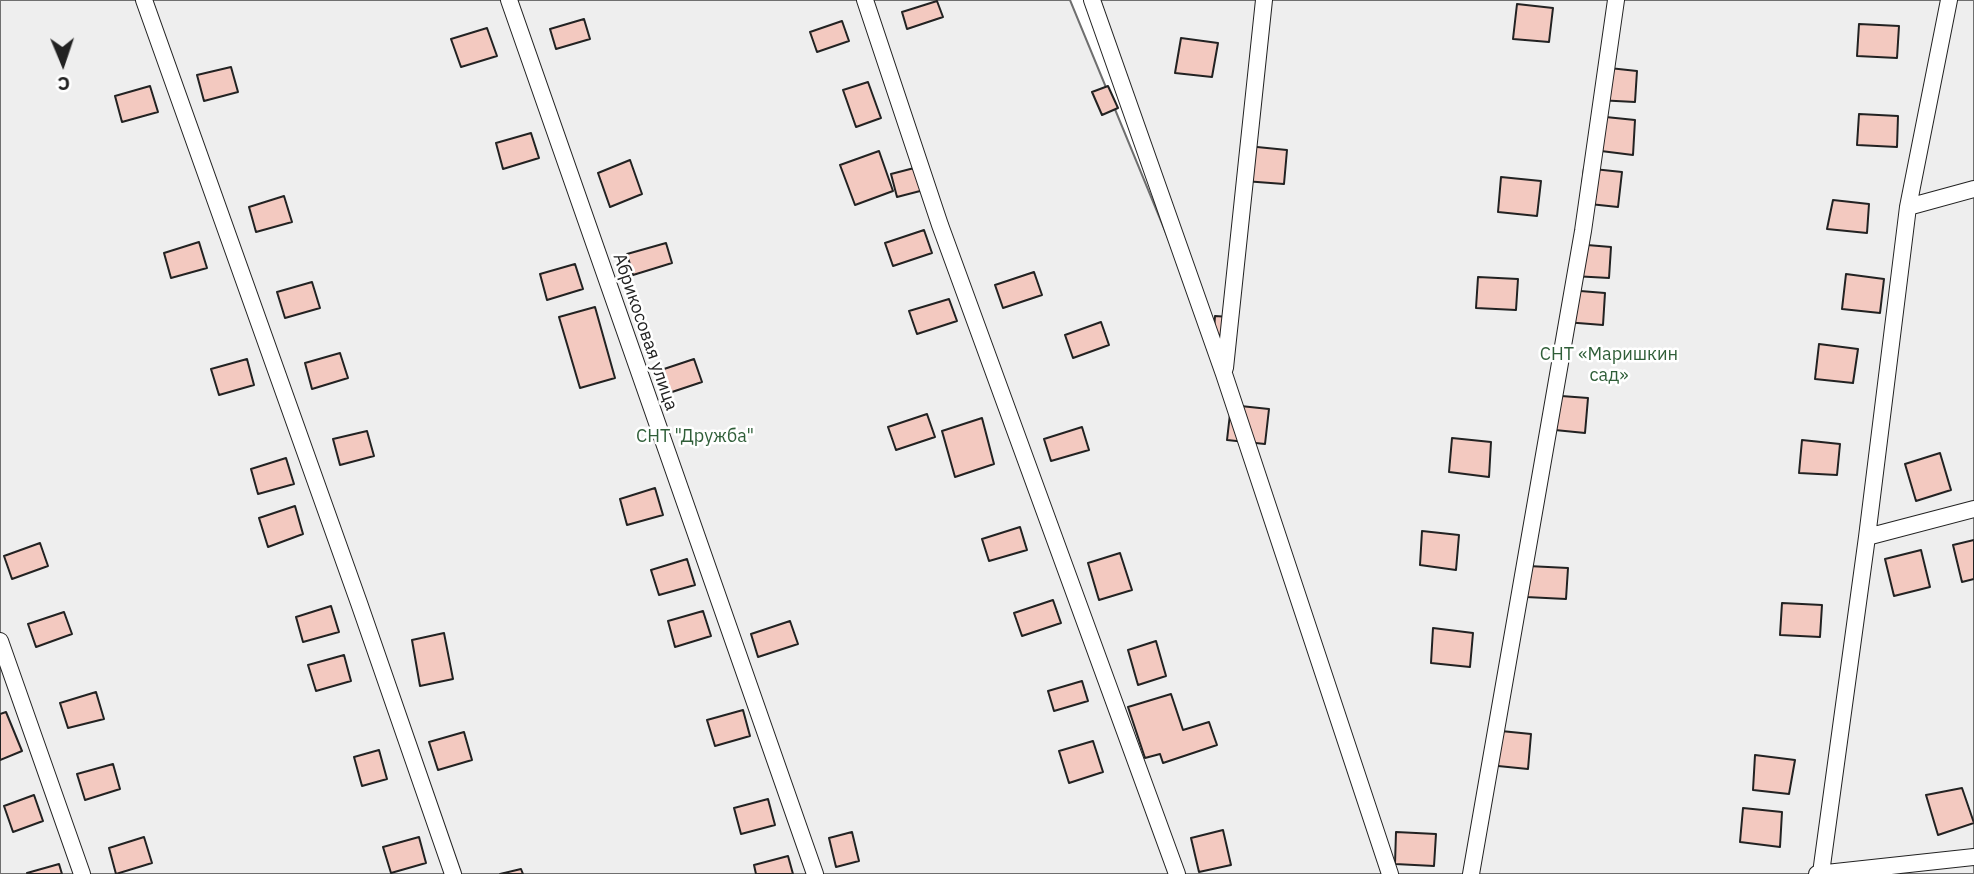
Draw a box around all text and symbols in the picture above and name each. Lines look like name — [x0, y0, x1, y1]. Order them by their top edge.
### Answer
north arrow — [28, 28, 98, 98]
text: С — [57, 72, 70, 96]
street label: Абрикосовая улица — [608, 251, 682, 413]
park label: СНТ «Маришкин сад» — [1540, 344, 1678, 386]
park label: СНТ "Дружба" — [636, 426, 754, 448]

